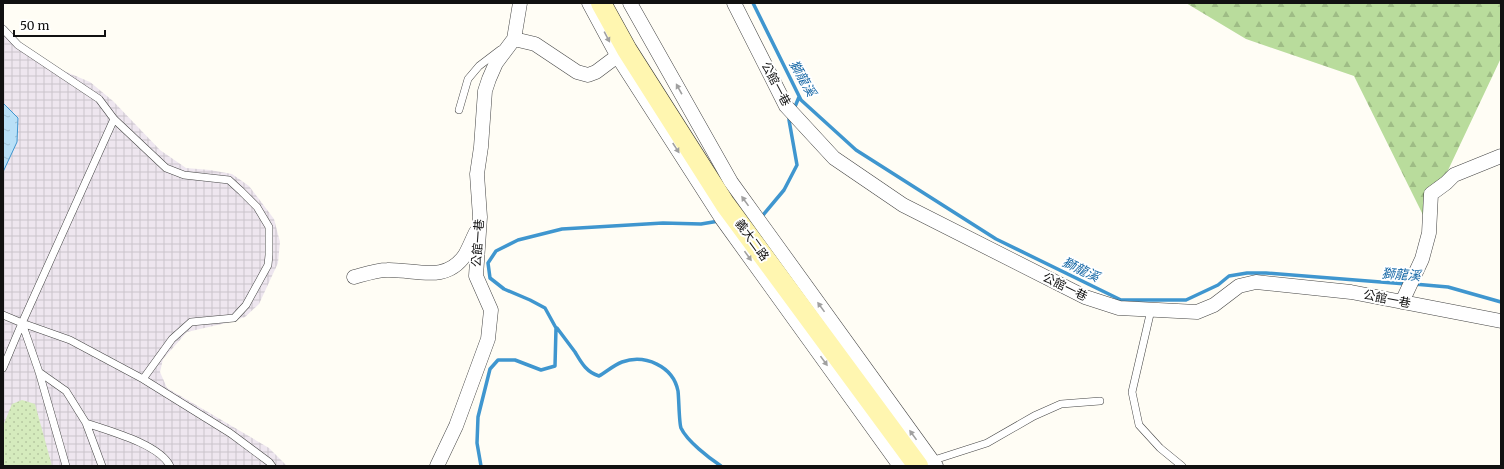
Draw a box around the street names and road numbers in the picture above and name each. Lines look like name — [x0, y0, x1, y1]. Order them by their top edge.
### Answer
street label: 公館一巷 — [759, 59, 794, 108]
street label: 義大二路 — [732, 216, 773, 264]
street label: 公館一巷 — [468, 218, 487, 267]
street label: 公館一巷 — [1040, 269, 1090, 304]
street label: 公館一巷 — [1362, 287, 1412, 310]

